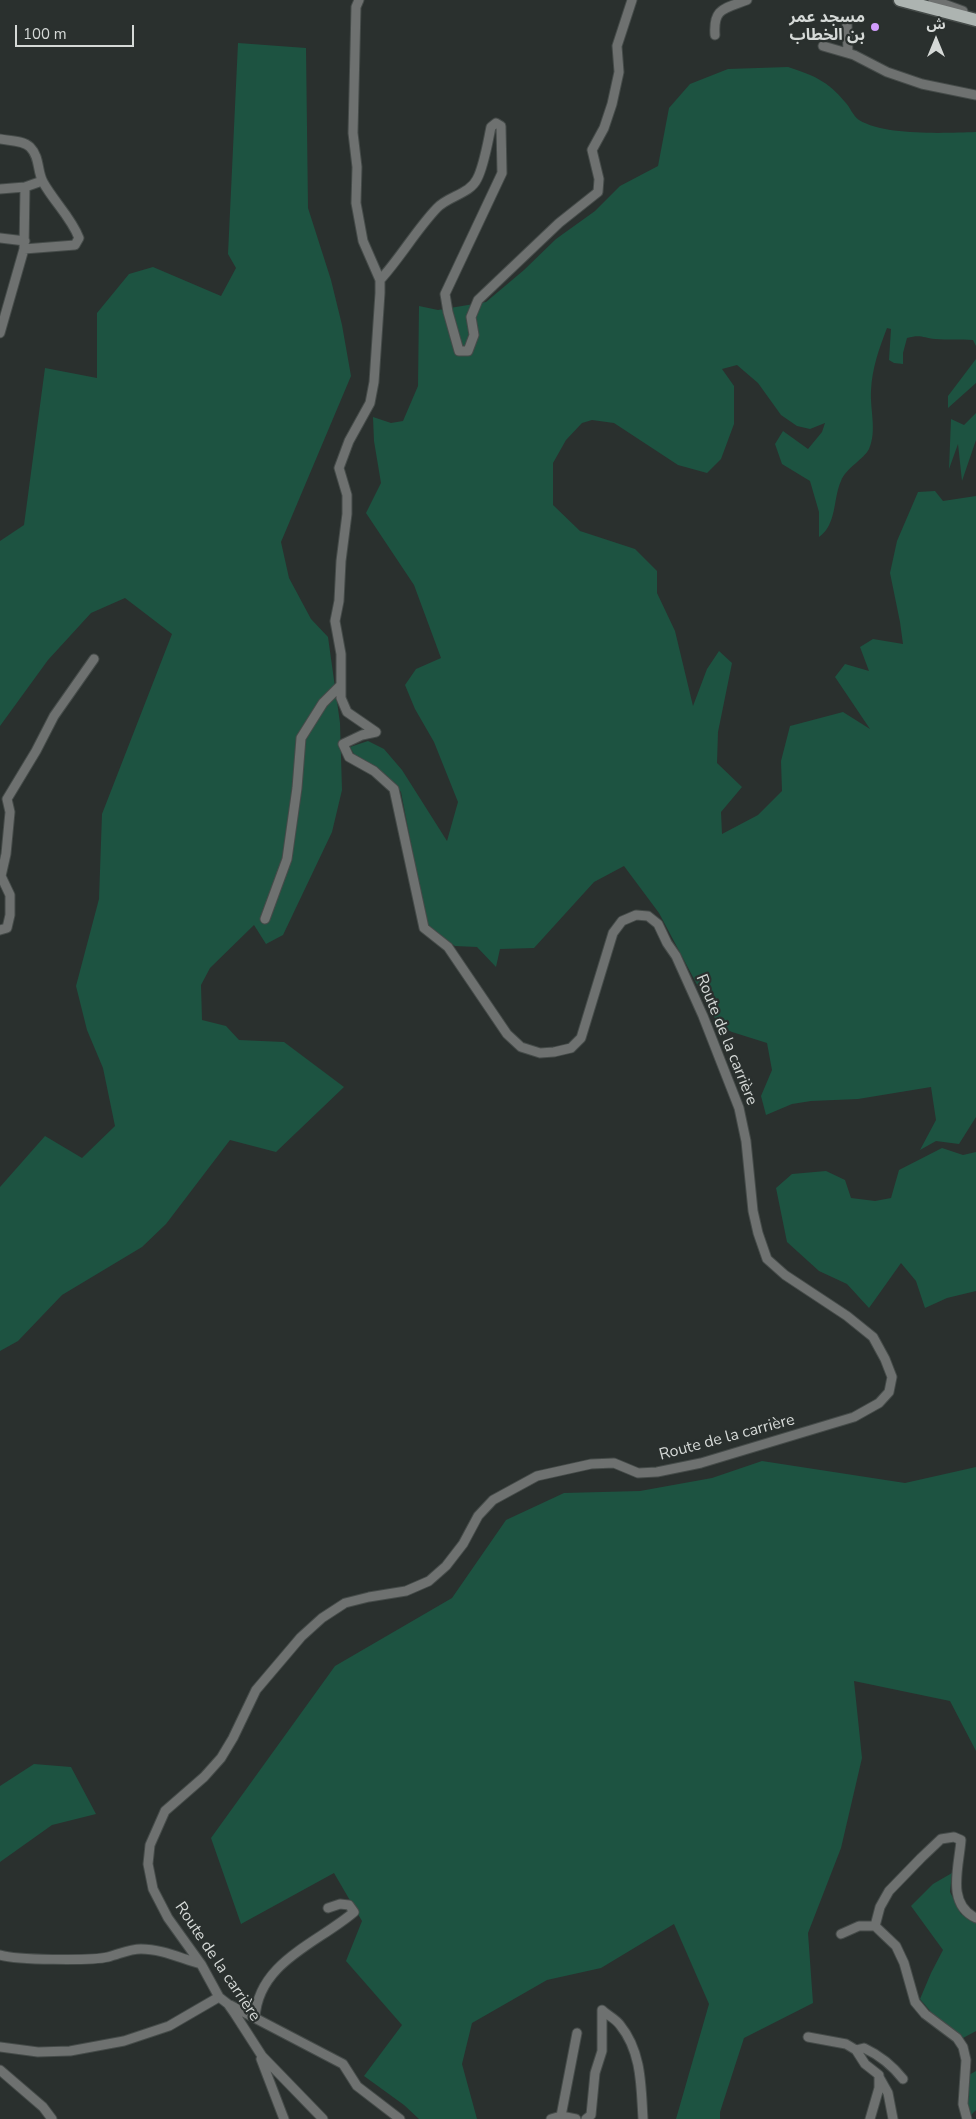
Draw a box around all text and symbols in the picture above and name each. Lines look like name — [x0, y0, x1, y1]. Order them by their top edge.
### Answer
place label: مسجد عمر بن الخطاب — [789, 8, 865, 46]
scale bar — [18, 15, 136, 47]
north arrow — [911, 15, 961, 65]
text: ش — [926, 15, 946, 34]
marker: مسجد عمر بن الخطاب — [869, 21, 881, 33]
text: 100 m — [23, 24, 67, 44]
street label: Route de la carrière — [691, 972, 761, 1108]
street label: Route de la carrière — [657, 1411, 797, 1465]
street label: Route de la carrière — [170, 1899, 264, 2025]

